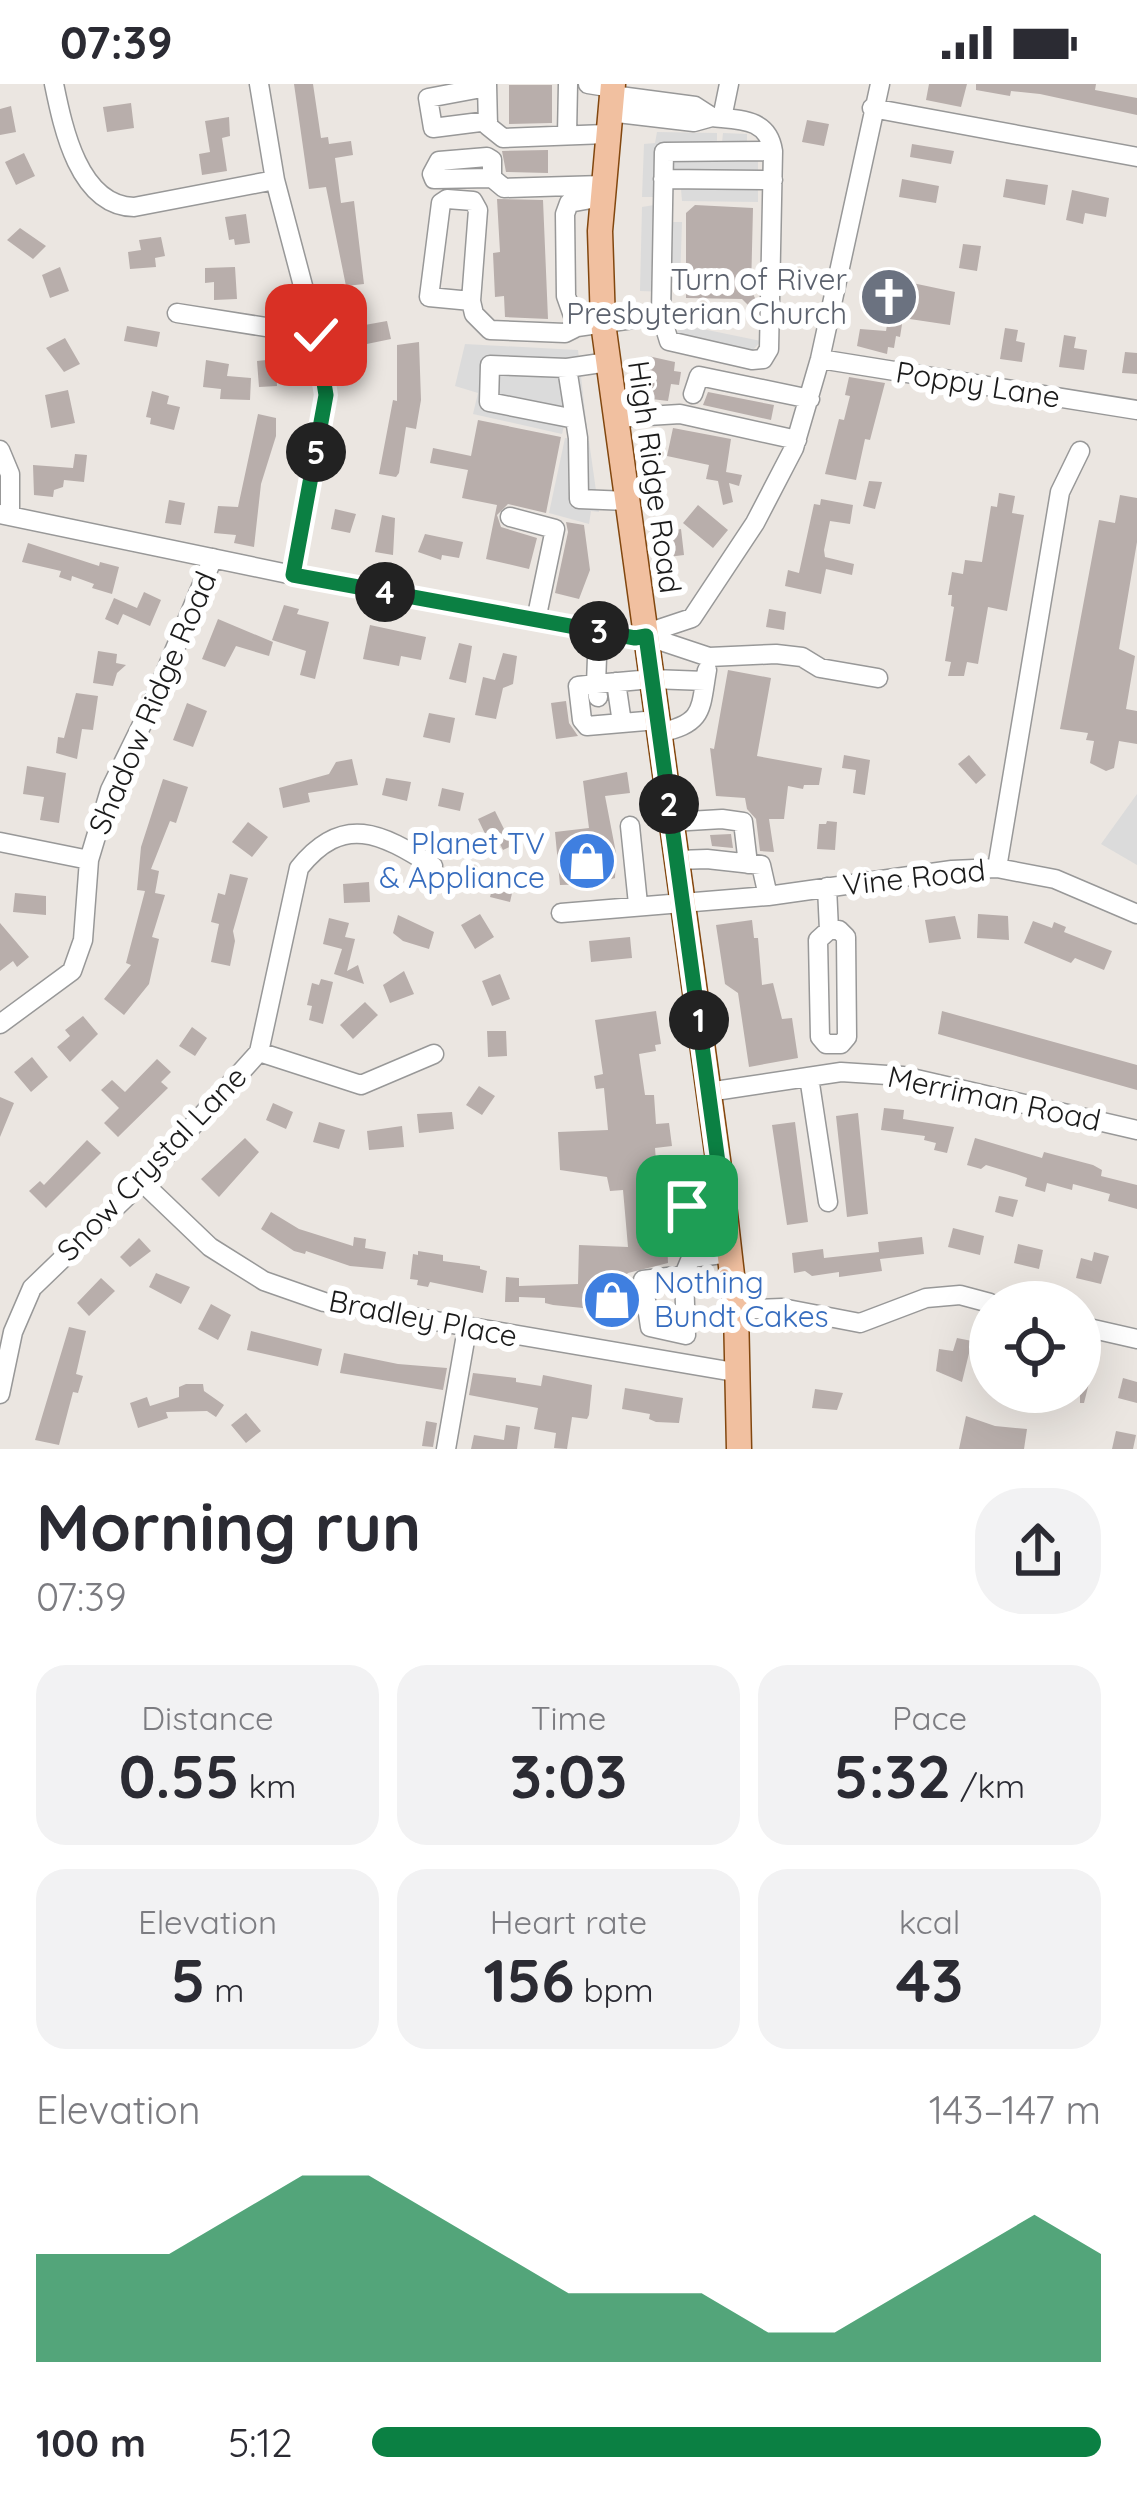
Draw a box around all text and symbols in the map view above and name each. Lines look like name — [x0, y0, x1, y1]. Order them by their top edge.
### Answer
text: 07:39 — [60, 14, 173, 70]
place label: Turn of River Presbyterian Church — [566, 260, 847, 332]
church icon: Turn of River Presbyterian Church — [858, 266, 920, 328]
pin — [265, 284, 367, 386]
icon: check — [283, 302, 349, 368]
street label: Poppy Lane — [893, 352, 1063, 416]
street label: High Ridge Road — [620, 358, 690, 596]
pin: 5 — [286, 422, 346, 482]
text: 5 — [306, 431, 326, 472]
pin: 4 — [355, 562, 415, 622]
street label: Shadow Ridge Road — [80, 566, 225, 840]
text: 4 — [375, 571, 395, 612]
pin: 3 — [569, 601, 629, 661]
text: 3 — [590, 610, 608, 651]
pin: 2 — [639, 774, 699, 834]
text: 2 — [660, 783, 678, 824]
place label: Planet TV & Appliance — [379, 824, 545, 896]
shop icon: Planet TV & Appliance — [556, 830, 618, 892]
street label: Vine Road — [841, 851, 987, 903]
pin: 1 — [669, 990, 729, 1050]
text: 1 — [693, 999, 705, 1040]
street label: Merriman Road — [884, 1057, 1104, 1139]
street label: Snow Crystal Lane — [48, 1058, 254, 1269]
pin — [636, 1155, 738, 1257]
icon: arrive — [654, 1173, 720, 1239]
place label: Nothing Bundt Cakes — [654, 1263, 829, 1335]
shop icon: Nothing Bundt Cakes — [581, 1269, 643, 1331]
street label: Bradley Place — [326, 1281, 521, 1355]
map controls — [969, 1281, 1101, 1413]
button: locate — [969, 1281, 1101, 1413]
text: Morning run — [36, 1485, 421, 1568]
button: share — [975, 1488, 1101, 1614]
text: 07:39 — [36, 1572, 127, 1621]
text: Distance — [141, 1697, 274, 1738]
text: Time — [531, 1697, 606, 1738]
text: Pace — [892, 1697, 967, 1738]
text: 0.55 — [119, 1738, 240, 1813]
text: 3:03 — [510, 1738, 627, 1813]
text: 5:32 — [834, 1738, 951, 1813]
text: km — [240, 1765, 296, 1806]
text: /km — [951, 1765, 1025, 1806]
text: Elevation — [138, 1901, 277, 1942]
text: Heart rate — [490, 1901, 647, 1942]
text: kcal — [899, 1901, 960, 1942]
text: 5 — [171, 1942, 205, 2017]
text: 156 — [483, 1942, 574, 2017]
text: 43 — [896, 1942, 963, 2017]
text: m — [205, 1969, 244, 2010]
text: bpm — [574, 1969, 654, 2010]
text: Elevation — [36, 2085, 200, 2134]
text: 143–147 m — [929, 2085, 1101, 2134]
text: 100 m — [36, 2418, 146, 2467]
text: 5:12 — [228, 2418, 293, 2467]

